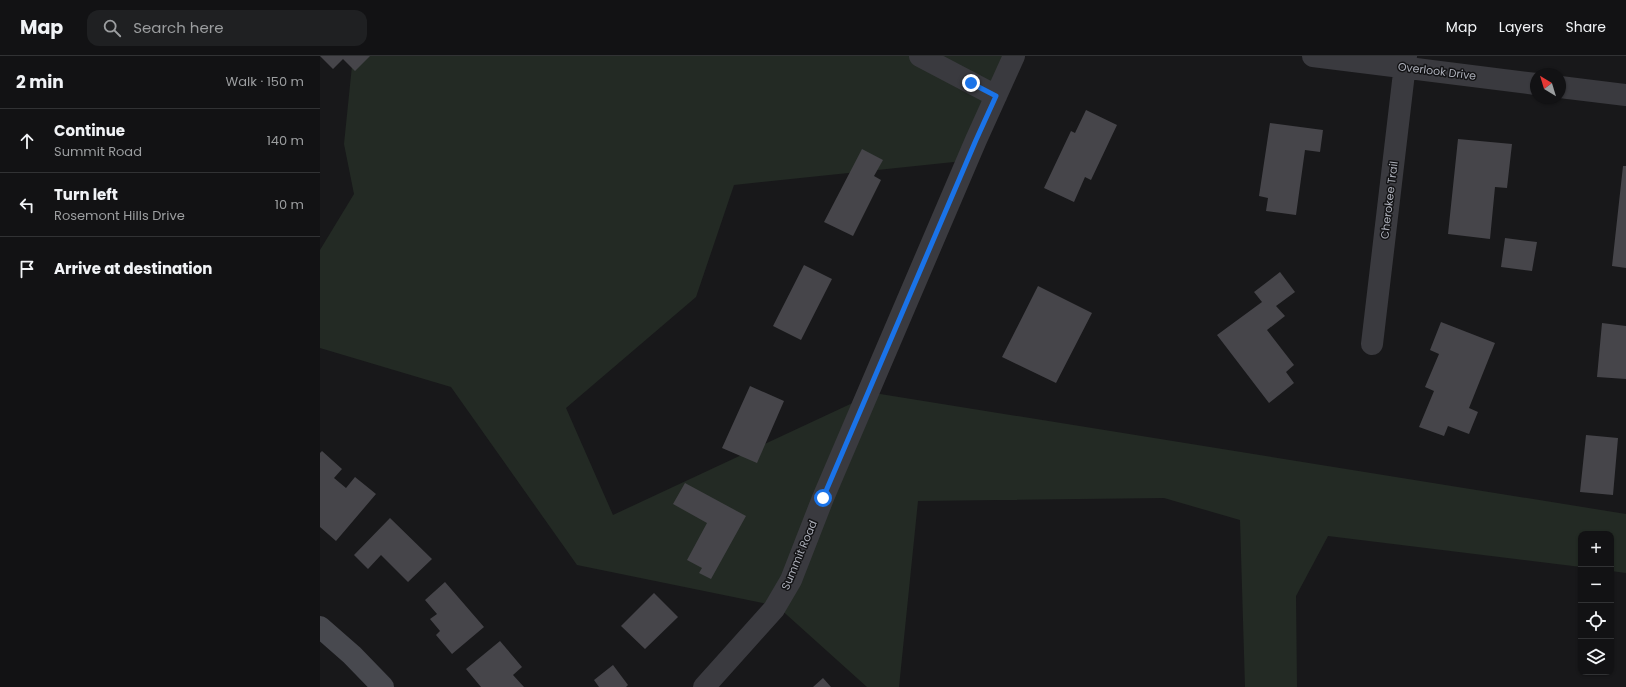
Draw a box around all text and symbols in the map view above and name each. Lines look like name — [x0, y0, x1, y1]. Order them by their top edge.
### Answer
search box — [87, 10, 367, 46]
text: Map — [20, 14, 63, 41]
icon: search — [101, 17, 123, 39]
text: Search here — [133, 17, 224, 38]
text: Map — [1446, 17, 1477, 37]
text: Layers — [1499, 17, 1543, 37]
text: Share — [1565, 17, 1606, 37]
street label: Overlook Drive — [1397, 58, 1477, 84]
north arrow — [1530, 68, 1566, 104]
text: 2 min — [16, 70, 64, 94]
text: Walk · 150 m — [226, 72, 304, 91]
route end — [962, 74, 980, 92]
text: Continue — [54, 120, 125, 141]
icon: ahead — [16, 130, 38, 152]
text: 140 m — [267, 131, 304, 150]
text: Summit Road — [54, 142, 142, 161]
street label: Cherokee Trail — [1376, 160, 1402, 240]
text: Turn left — [54, 184, 118, 205]
icon: left — [16, 194, 38, 216]
text: 10 m — [275, 195, 304, 214]
text: Rosemont Hills Drive — [54, 206, 185, 225]
icon: arrive — [16, 258, 38, 280]
text: Arrive at destination — [54, 258, 212, 279]
route start — [814, 489, 832, 507]
street label: Summit Road — [777, 518, 821, 592]
map controls — [1578, 531, 1614, 675]
button: + — [1578, 531, 1614, 567]
button: − — [1578, 567, 1614, 603]
button: locate — [1578, 603, 1614, 639]
button: layers — [1578, 639, 1614, 675]

